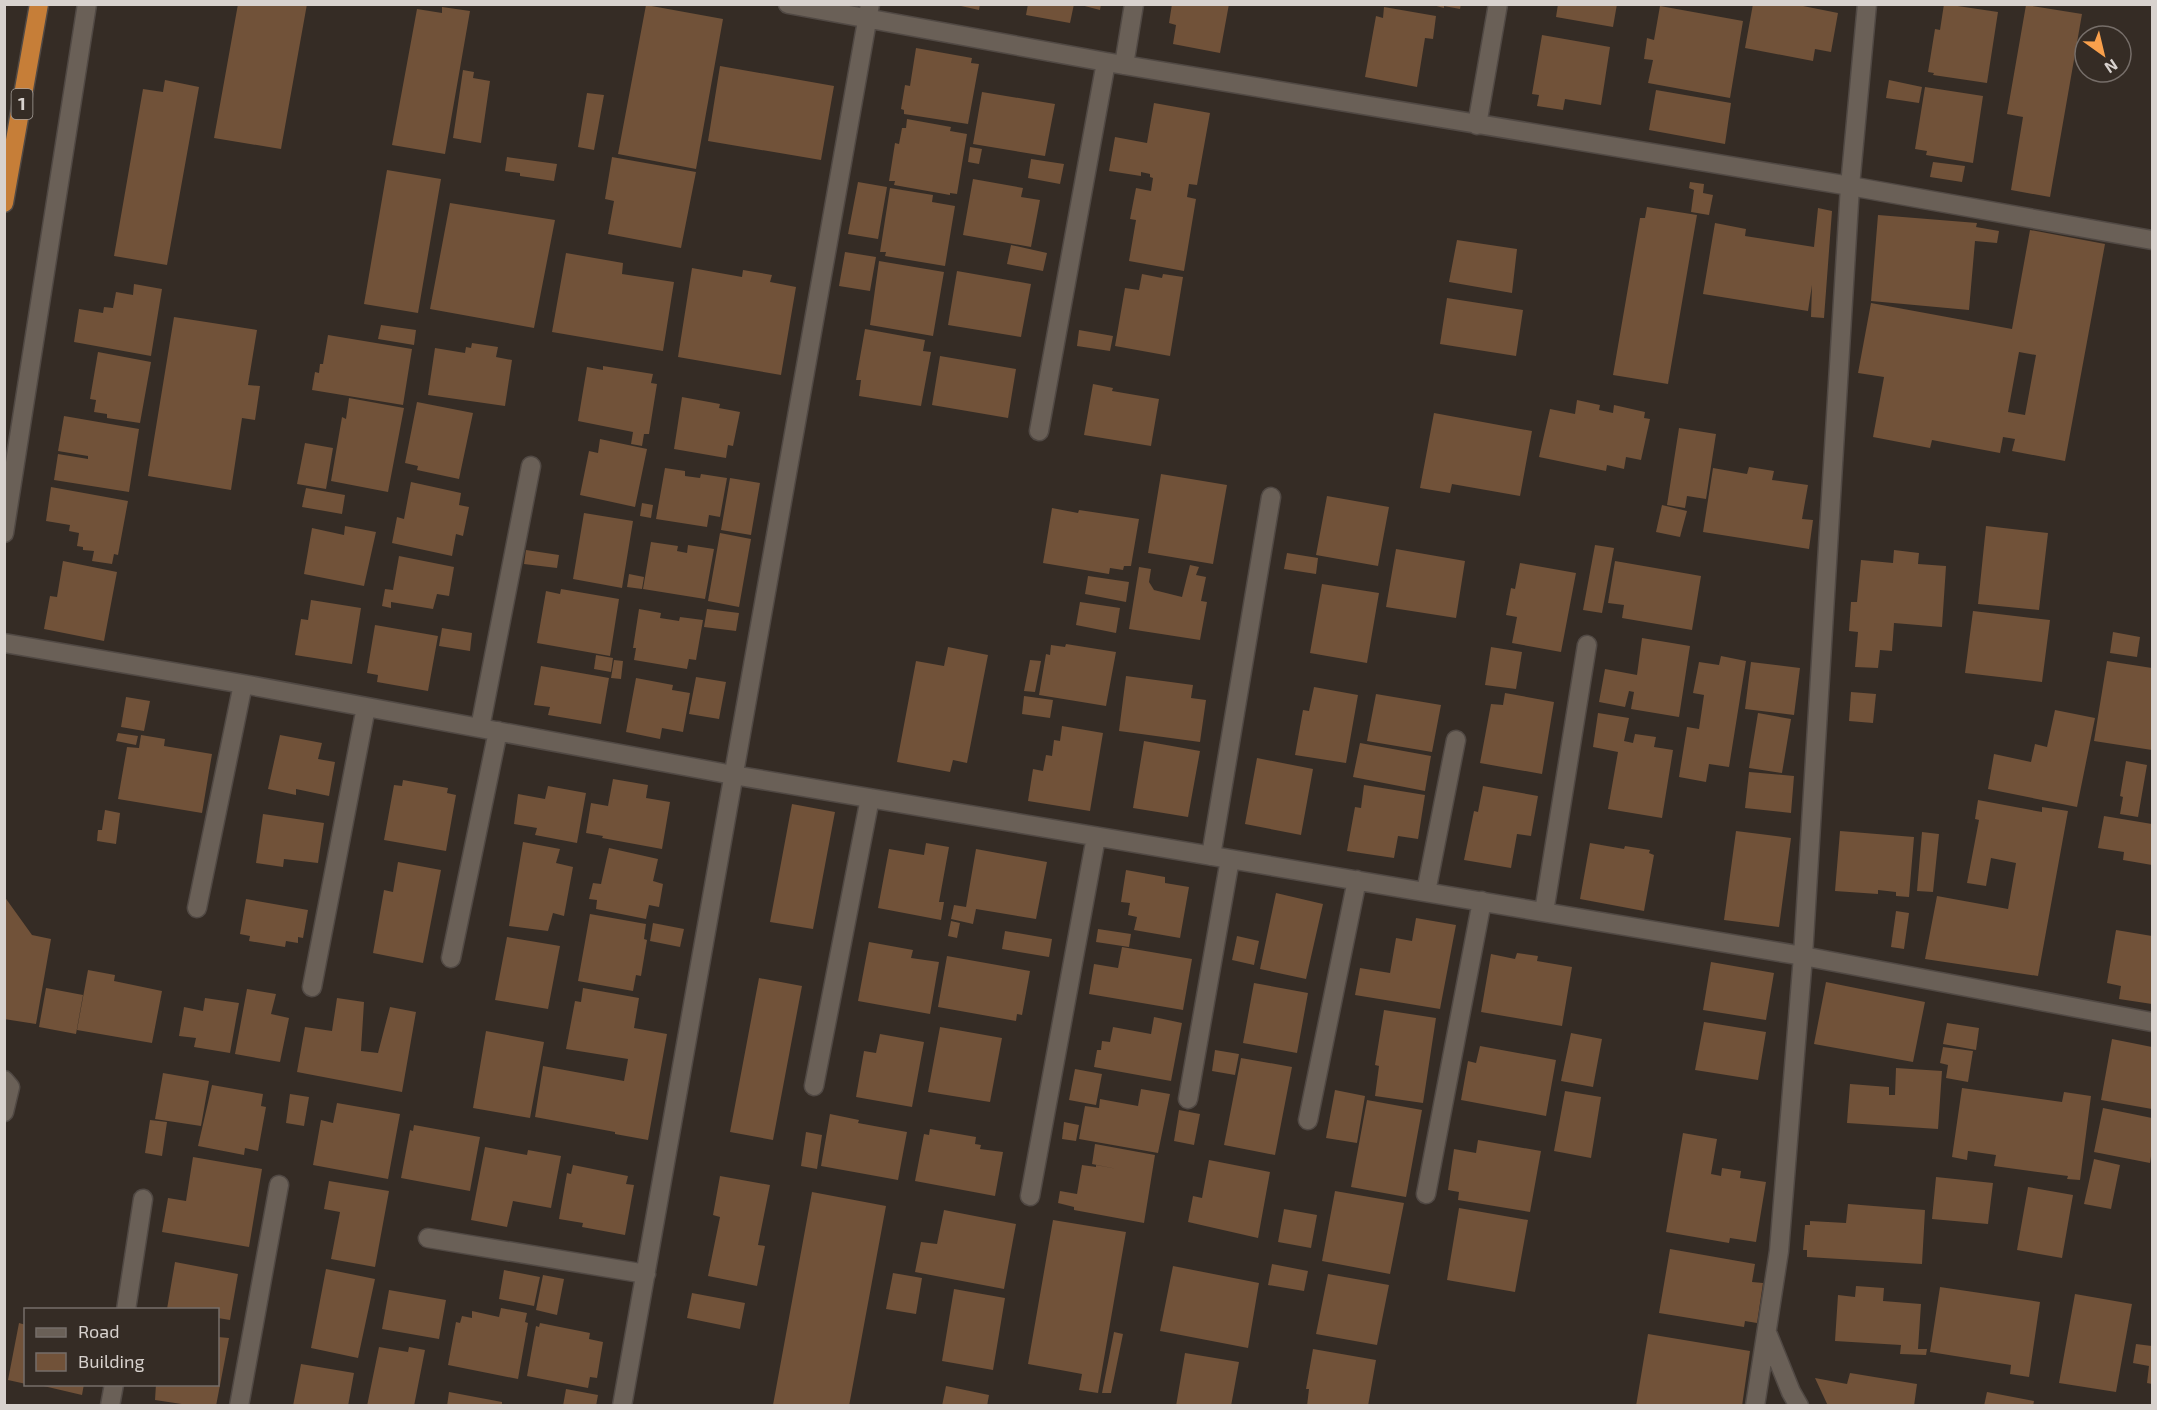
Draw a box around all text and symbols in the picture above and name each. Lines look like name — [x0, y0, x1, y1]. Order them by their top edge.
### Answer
north arrow — [2073, 24, 2133, 84]
text: N — [2102, 56, 2122, 78]
road number: 1 — [12, 89, 32, 119]
legend — [24, 1308, 219, 1386]
text: Road — [78, 1320, 119, 1342]
text: Building — [78, 1350, 145, 1372]

